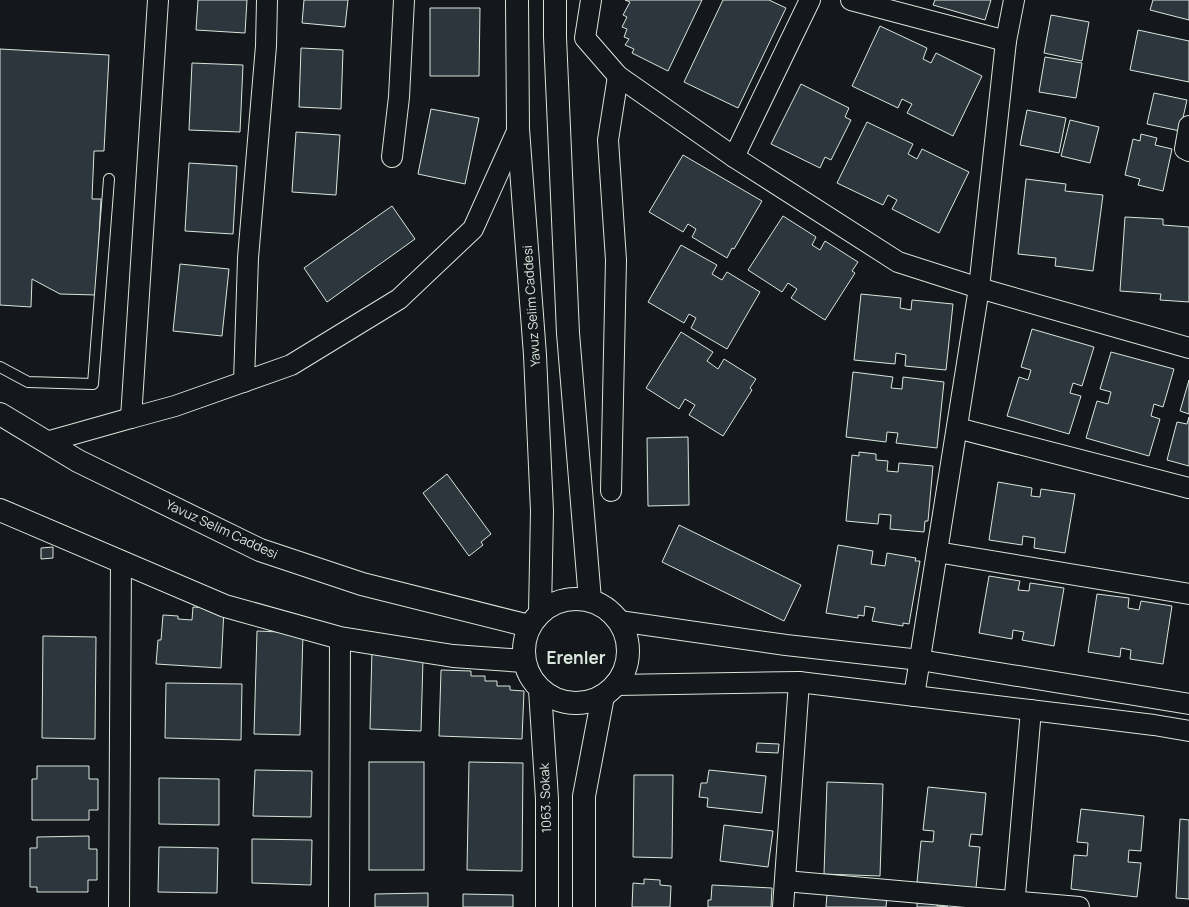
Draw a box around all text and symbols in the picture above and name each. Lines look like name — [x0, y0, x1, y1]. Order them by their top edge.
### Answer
street label: Yavuz Selim Caddesi — [518, 245, 544, 367]
street label: Yavuz Selim Caddesi — [163, 495, 281, 563]
district label: Erenler — [547, 646, 606, 669]
street label: 1063. Sokak — [535, 762, 555, 833]

